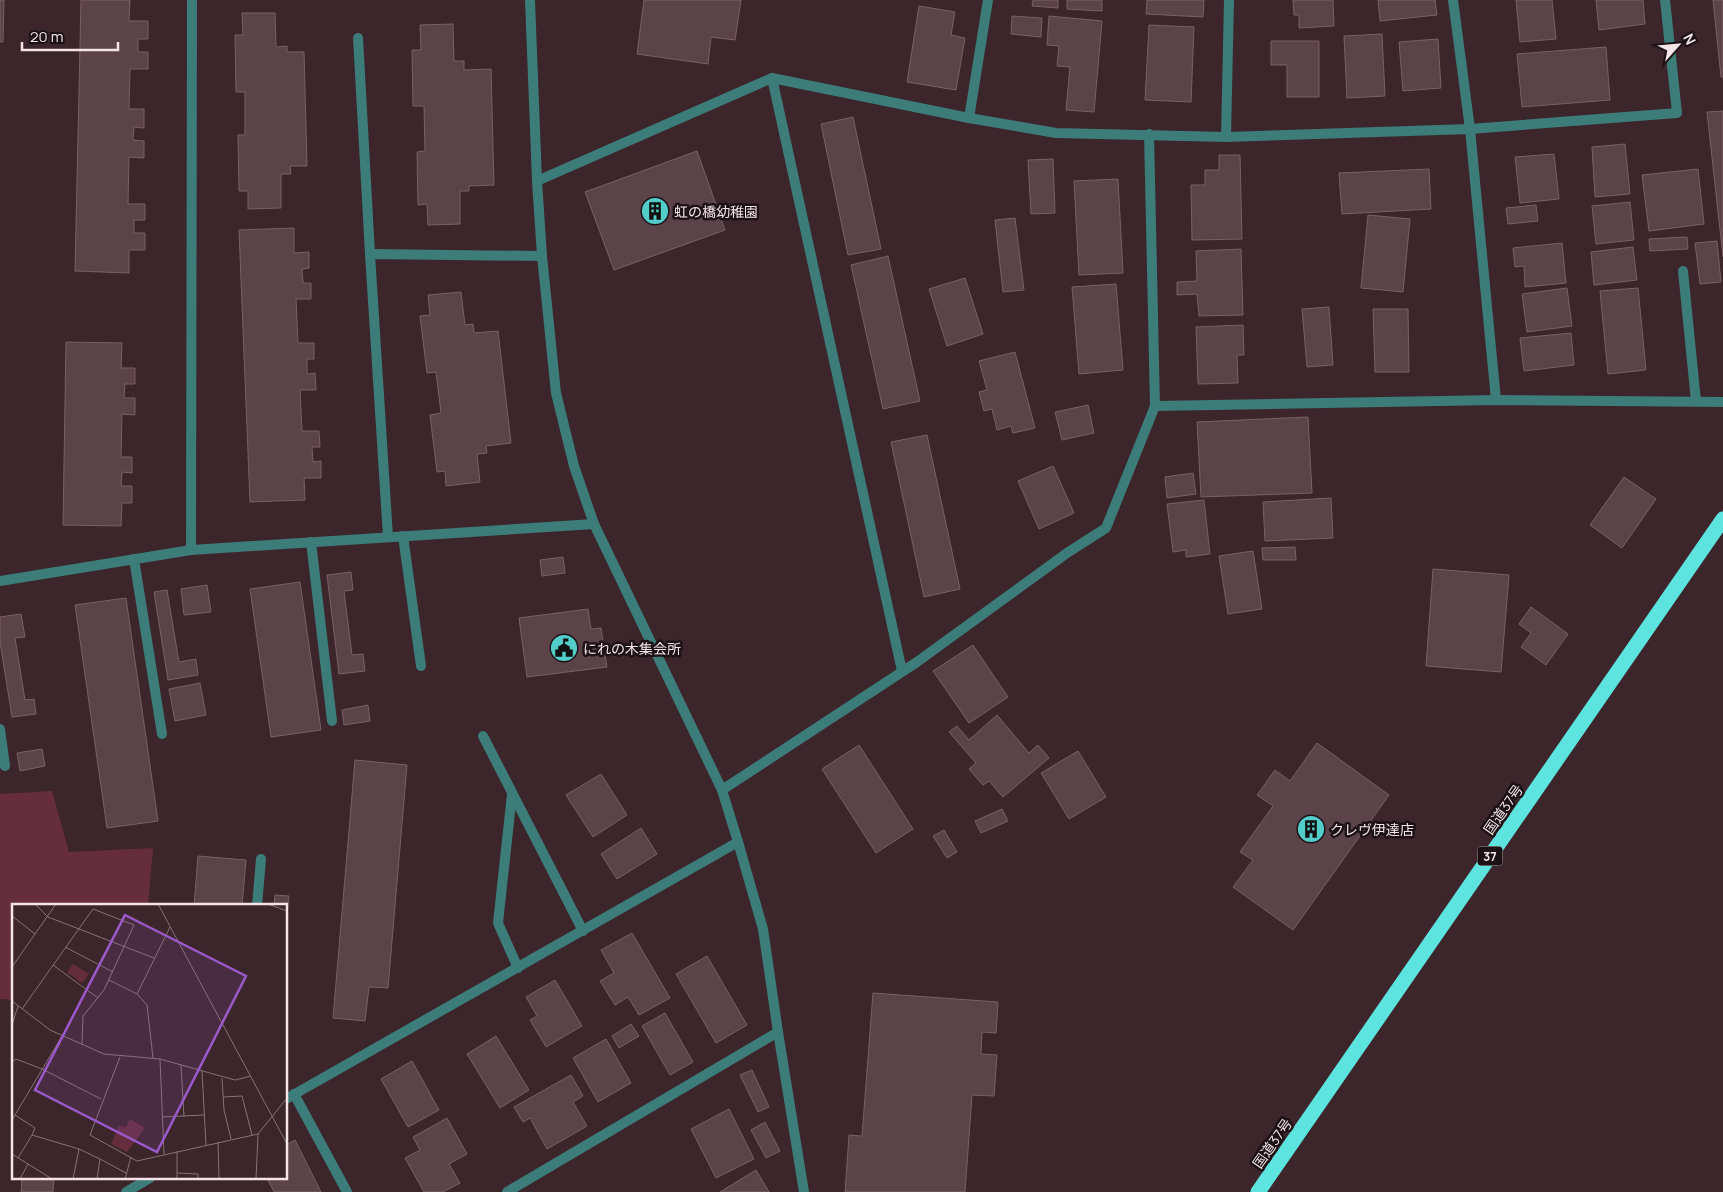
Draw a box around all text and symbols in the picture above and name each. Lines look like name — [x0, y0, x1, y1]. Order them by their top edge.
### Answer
scale bar — [22, 20, 119, 52]
north arrow — [1653, 20, 1703, 70]
text: 20 m — [30, 26, 63, 47]
text: N — [1679, 30, 1701, 48]
building icon: 虹の橋幼稚園 — [640, 196, 670, 226]
place label: 虹の橋幼稚園 — [674, 202, 758, 221]
public building icon: にれの木集会所 — [549, 633, 579, 663]
place label: にれの木集会所 — [583, 639, 681, 658]
street label: 国道37号 — [1479, 780, 1527, 838]
building icon: クレヴ伊達店 — [1296, 814, 1326, 844]
place label: クレヴ伊達店 — [1330, 820, 1414, 839]
road number: 37 — [1478, 846, 1502, 866]
inset map — [12, 904, 288, 1180]
street label: 国道37号 — [1248, 1114, 1296, 1172]

